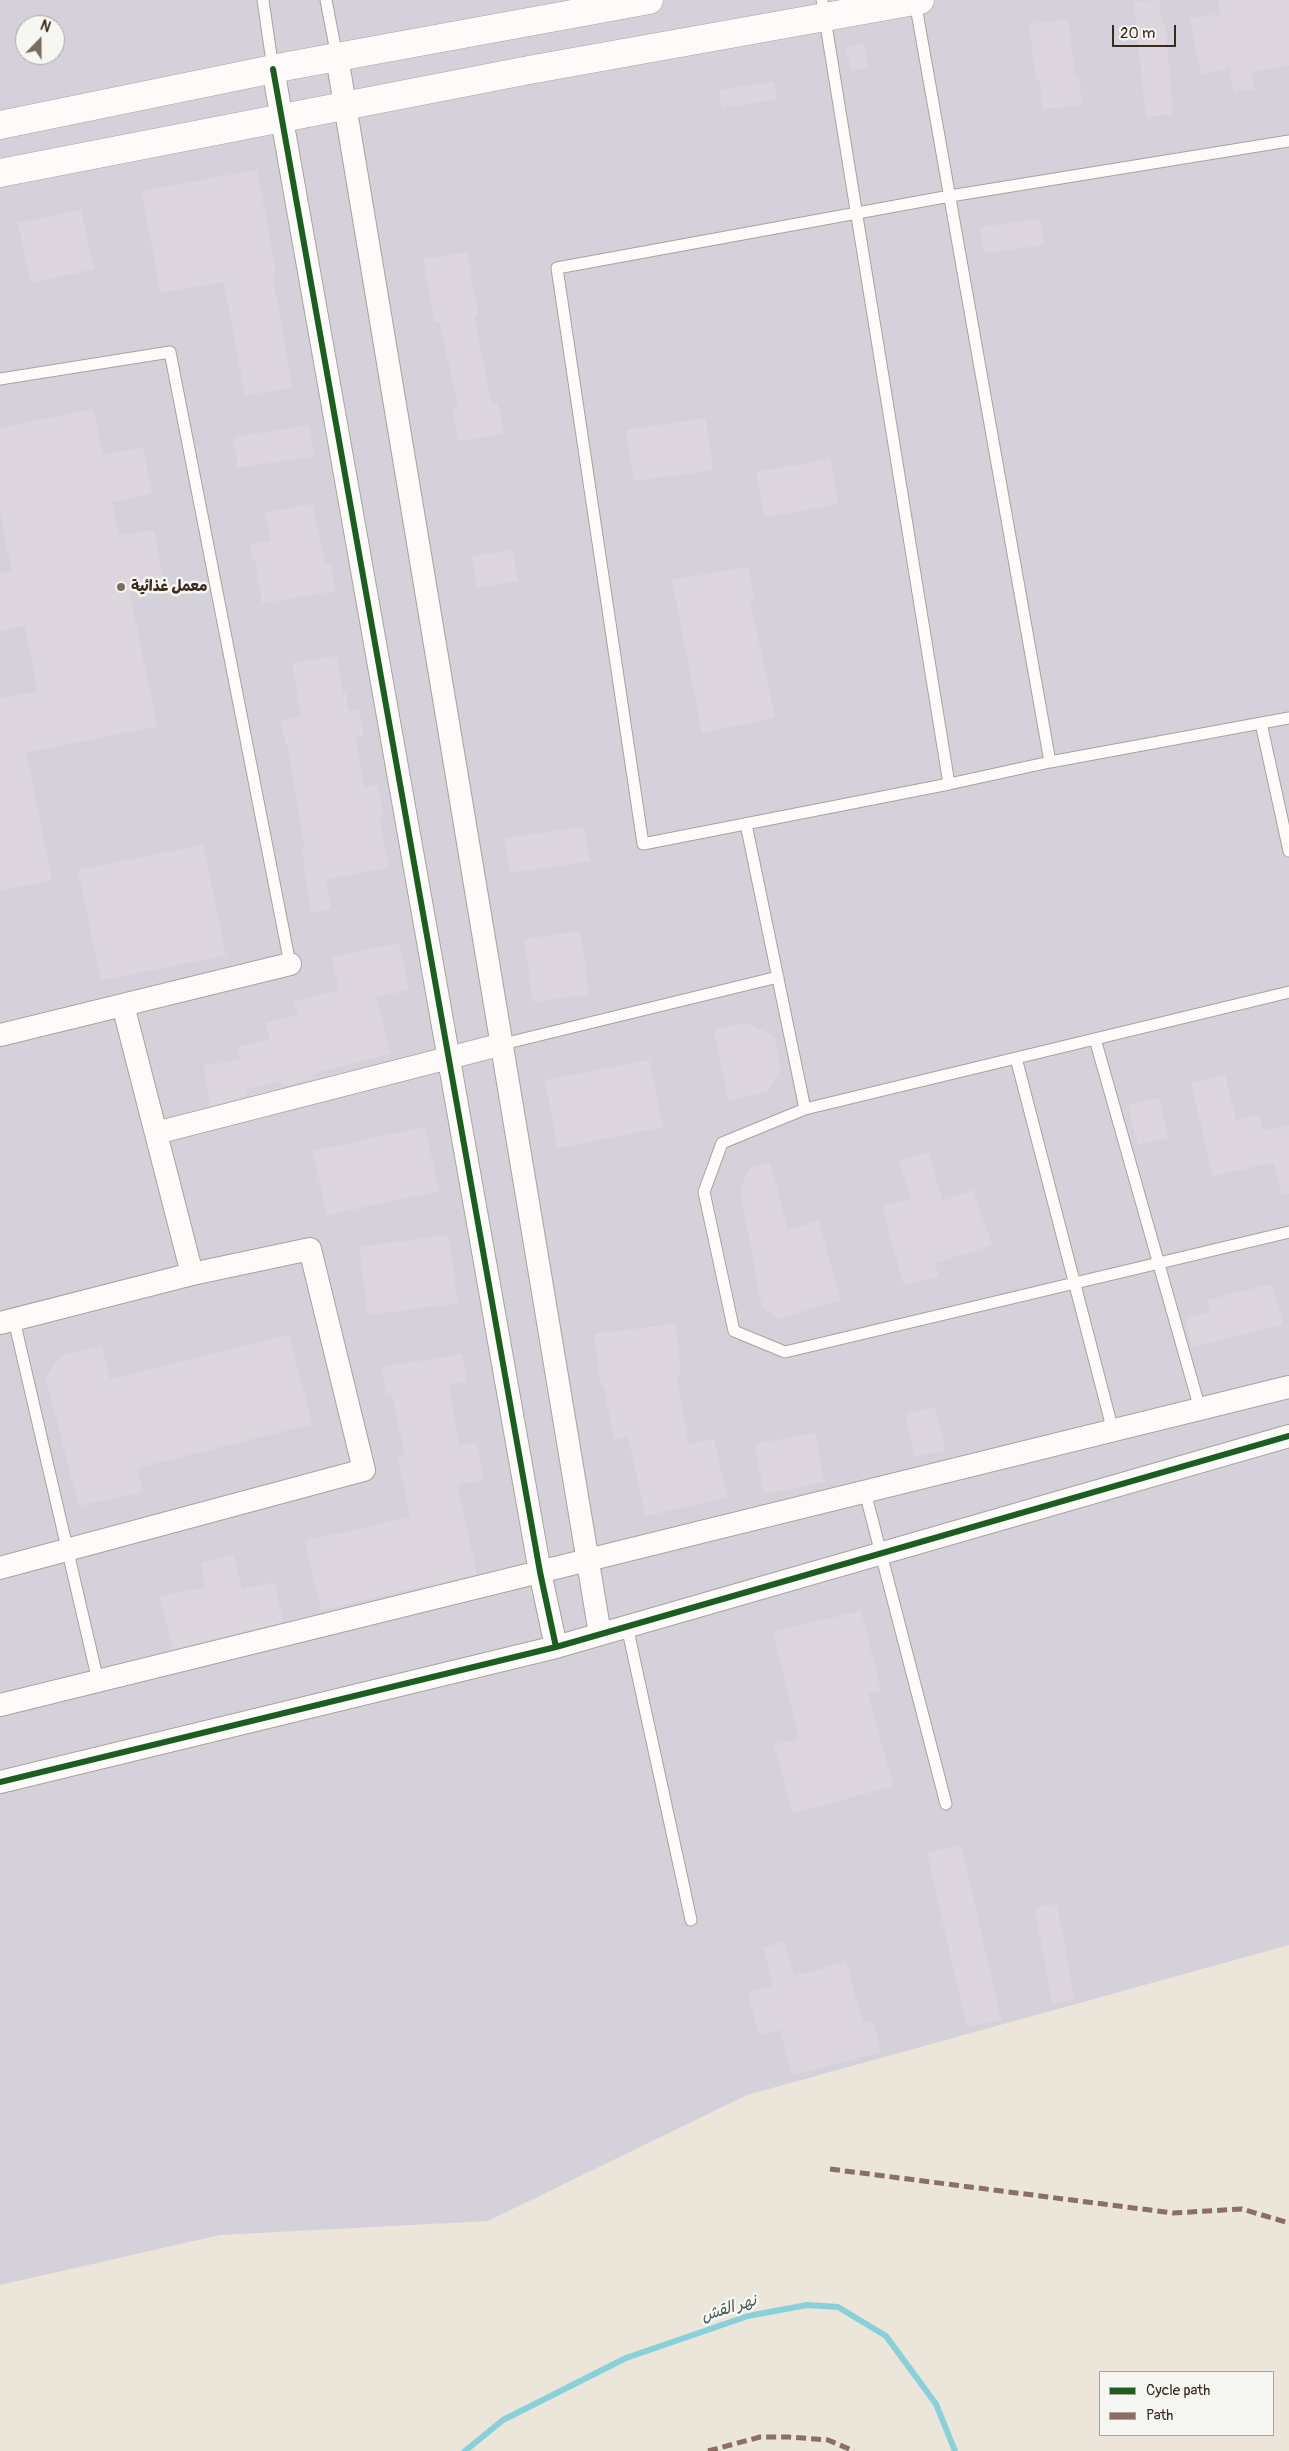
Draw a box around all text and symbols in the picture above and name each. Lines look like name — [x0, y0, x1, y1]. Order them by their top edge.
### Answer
north arrow — [15, 15, 65, 65]
scale bar — [1114, 15, 1178, 47]
text: N — [38, 17, 53, 36]
text: 20 m — [1120, 24, 1155, 43]
place label: معمل غذائية — [131, 578, 207, 596]
marker: معمل غذائية — [115, 581, 127, 593]
water label: نهر القش — [699, 2291, 759, 2327]
legend — [1099, 2371, 1274, 2436]
text: Cycle path — [1146, 2381, 1210, 2400]
text: Path — [1146, 2406, 1173, 2425]

